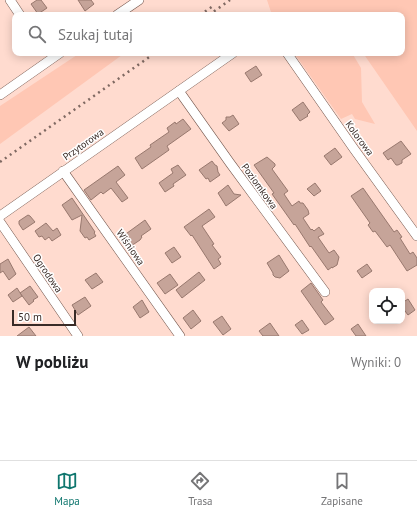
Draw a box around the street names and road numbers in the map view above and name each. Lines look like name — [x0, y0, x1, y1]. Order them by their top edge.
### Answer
street label: Kolorowa — [343, 118, 377, 158]
street label: Przytorowa — [60, 126, 106, 163]
street label: Poziomkowa — [239, 161, 281, 212]
street label: Wiśniowa — [114, 227, 148, 268]
street label: Ogrodowa — [30, 251, 65, 295]

